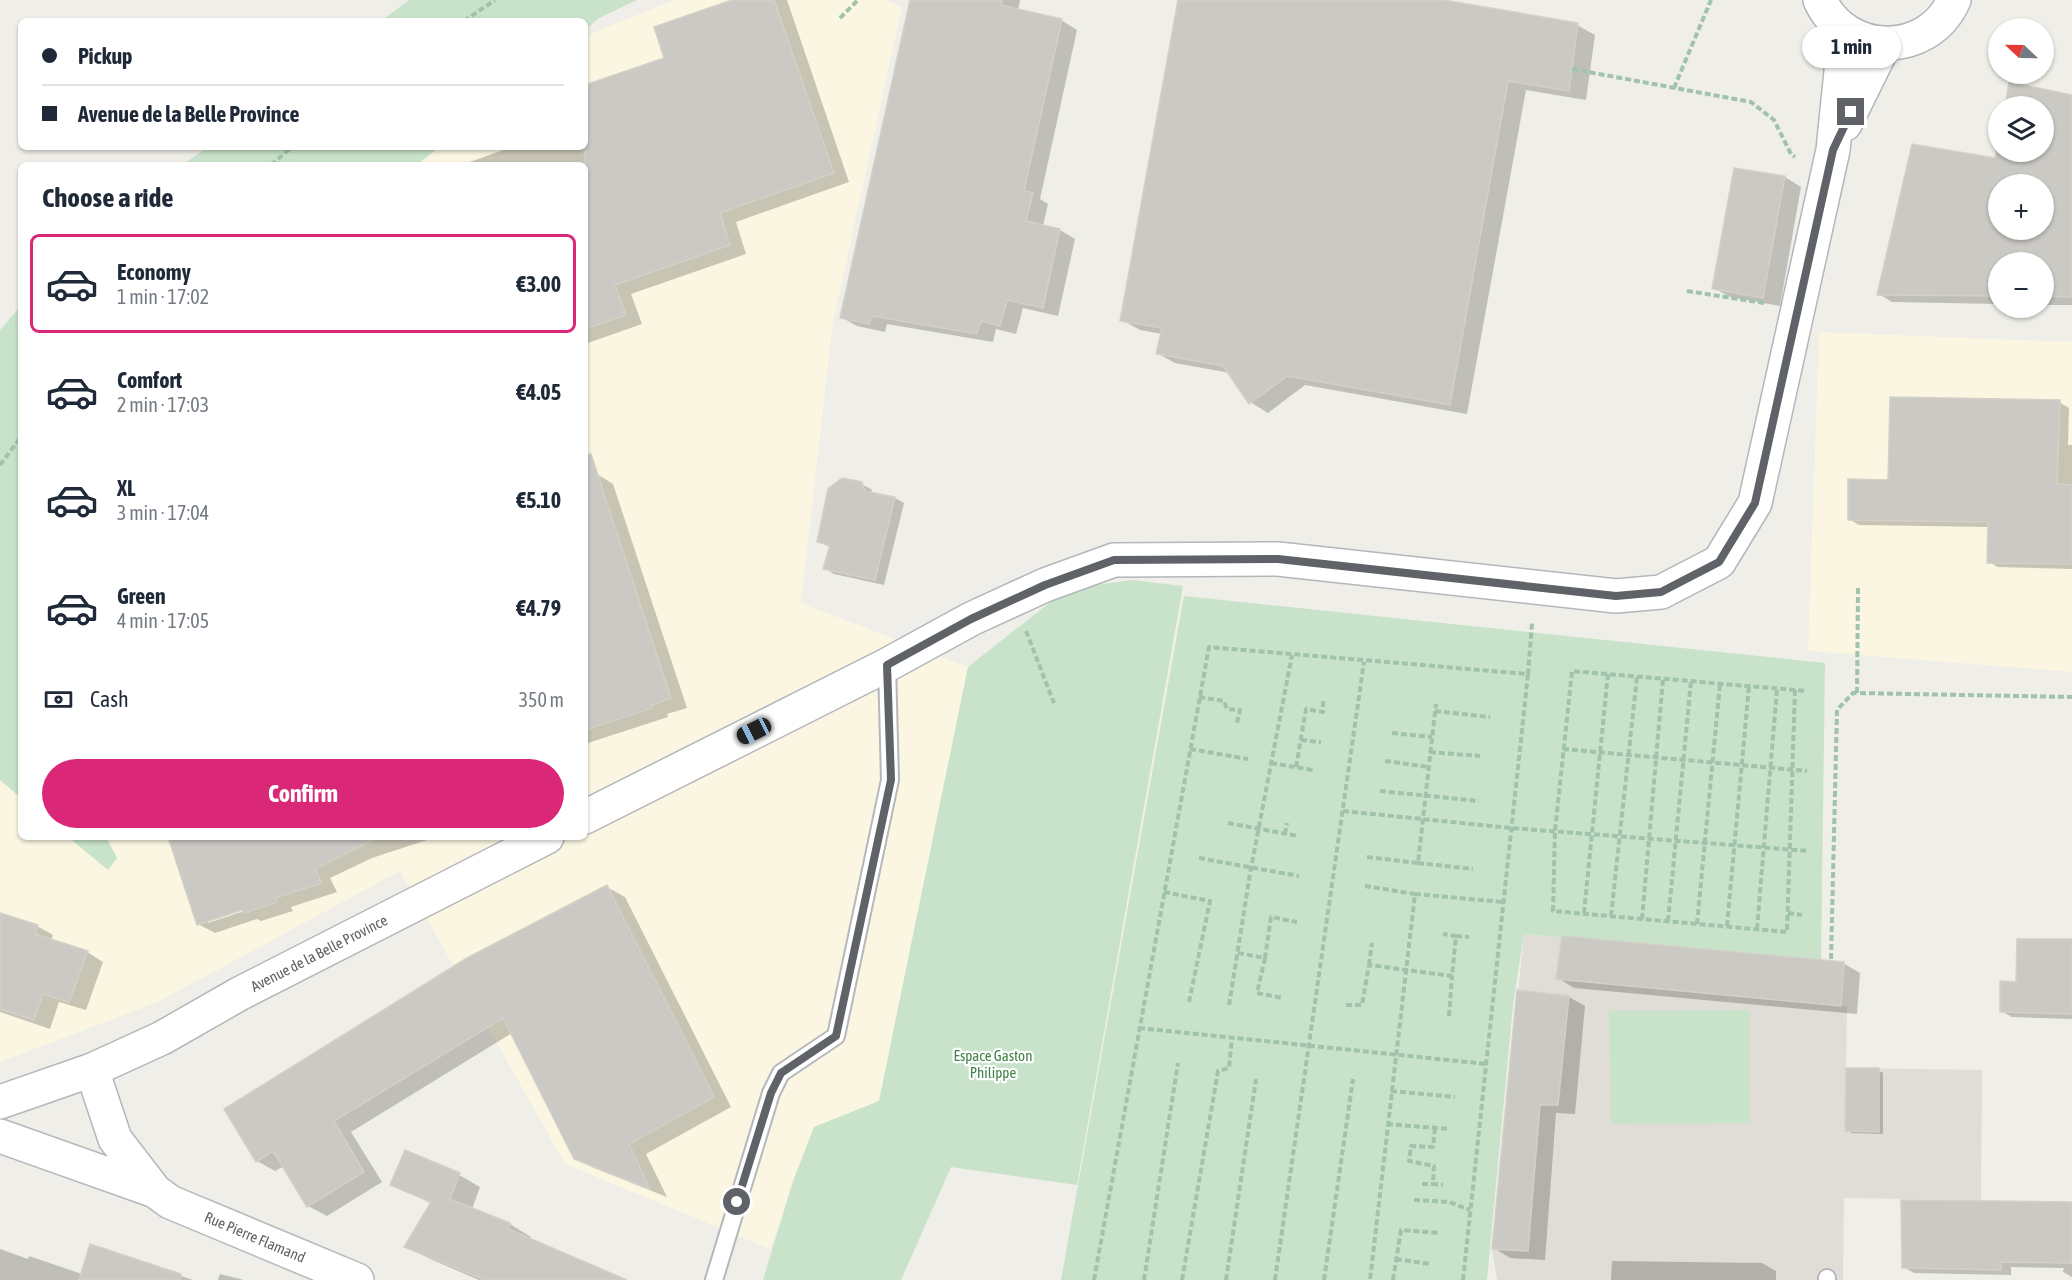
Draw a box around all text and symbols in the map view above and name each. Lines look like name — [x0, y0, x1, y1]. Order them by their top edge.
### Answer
north arrow — [1988, 18, 2054, 84]
map controls — [1988, 18, 2054, 318]
callout: 1 min — [1802, 25, 1900, 67]
text: 1 min — [1831, 35, 1872, 58]
text: Pickup — [78, 43, 133, 69]
button: layers — [1988, 96, 2054, 162]
route end — [1837, 98, 1864, 125]
text: Avenue de la Belle Province — [78, 101, 300, 127]
button: + — [1988, 174, 2054, 240]
text: Choose a ride — [42, 182, 174, 213]
button: − — [1988, 252, 2054, 318]
icon: car — [45, 257, 99, 311]
text: Economy — [117, 259, 191, 285]
text: €3.00 — [516, 271, 561, 297]
text: 1 min · 17:02 — [117, 285, 209, 308]
icon: car — [45, 365, 99, 419]
text: Comfort — [117, 367, 182, 393]
text: €4.05 — [516, 379, 561, 405]
text: 2 min · 17:03 — [117, 393, 209, 416]
icon: car — [45, 473, 99, 527]
text: XL — [117, 475, 135, 501]
text: €5.10 — [516, 487, 561, 513]
text: 3 min · 17:04 — [117, 501, 209, 524]
icon: car — [45, 581, 99, 635]
text: Green — [117, 583, 166, 609]
text: €4.79 — [516, 595, 561, 621]
text: 4 min · 17:05 — [117, 609, 209, 632]
icon: cash — [42, 683, 75, 716]
text: Cash — [90, 686, 129, 712]
text: 350 m — [519, 688, 564, 711]
car — [734, 715, 774, 747]
button: Confirm — [42, 759, 564, 828]
street label: Avenue de la Belle Province — [248, 911, 390, 995]
park label: Espace Gaston Philippe — [954, 1047, 1032, 1081]
route start — [723, 1188, 750, 1215]
street label: Rue Pierre Flamand — [202, 1208, 308, 1266]

